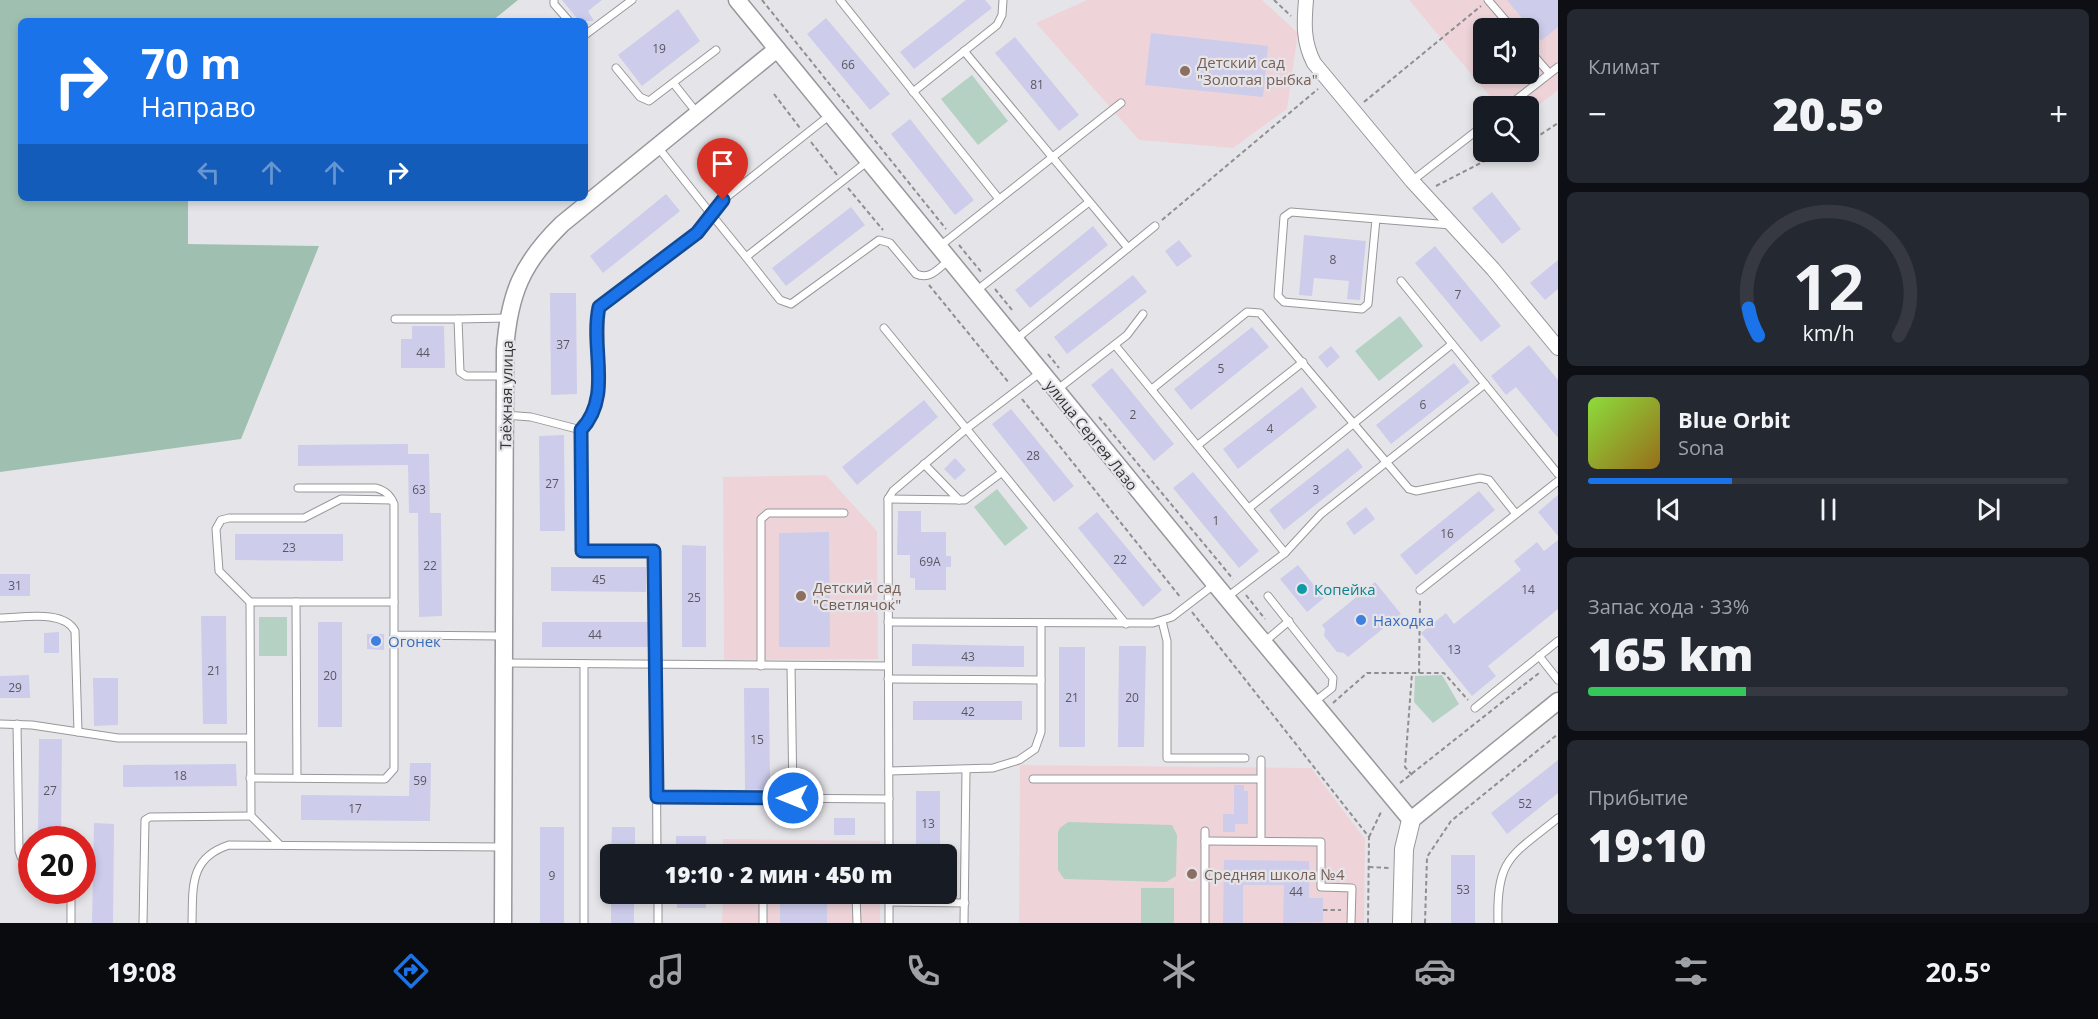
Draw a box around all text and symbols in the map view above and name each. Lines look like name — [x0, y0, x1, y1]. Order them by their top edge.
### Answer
map controls — [1473, 18, 1539, 162]
button: sound — [1473, 18, 1539, 84]
text: 70 m — [141, 34, 241, 91]
house number: 19 — [652, 40, 666, 57]
icon: right — [42, 42, 120, 120]
place label: Детский сад "Золотая рыбка" — [1197, 52, 1318, 89]
text: Климат — [1588, 53, 1660, 80]
house number: 66 — [841, 56, 855, 73]
marker: Детский сад "Золотая рыбка" — [1178, 64, 1192, 78]
house number: 81 — [1030, 76, 1044, 93]
text: 20.5° — [1772, 83, 1884, 144]
text: Направо — [141, 88, 256, 125]
text: − — [1588, 91, 1607, 136]
text: + — [2049, 91, 2068, 136]
button: search — [1473, 96, 1539, 162]
pin — [697, 138, 748, 200]
icon: arrive — [706, 147, 739, 180]
icon: left — [192, 156, 225, 189]
icon: ahead — [255, 156, 288, 189]
icon: ahead — [318, 156, 351, 189]
icon: right — [381, 156, 414, 189]
text: 12 — [1792, 243, 1864, 328]
house number: 8 — [1330, 251, 1337, 268]
house number: 7 — [1455, 286, 1462, 303]
text: km/h — [1802, 318, 1854, 347]
house number: 37 — [556, 336, 570, 353]
street label: Таёжная улица — [495, 340, 517, 450]
house number: 44 — [416, 344, 430, 361]
house number: 5 — [1218, 360, 1225, 377]
street label: улица Сергея Лазо — [1041, 376, 1143, 494]
house number: 6 — [1420, 396, 1427, 413]
text: Blue Orbit — [1678, 404, 1790, 434]
house number: 2 — [1130, 406, 1137, 423]
house number: 4 — [1267, 420, 1274, 437]
text: Sona — [1678, 434, 1724, 461]
house number: 28 — [1026, 447, 1040, 464]
house number: 27 — [545, 475, 559, 492]
house number: 63 — [412, 481, 426, 498]
house number: 3 — [1313, 481, 1320, 498]
icon: previous — [1652, 493, 1685, 526]
icon: pause — [1812, 493, 1845, 526]
icon: next — [1972, 493, 2005, 526]
house number: 1 — [1213, 512, 1219, 529]
house number: 16 — [1440, 525, 1454, 542]
house number: 23 — [282, 539, 296, 556]
house number: 22 — [1113, 551, 1127, 568]
house number: 69А — [919, 553, 941, 570]
house number: 22 — [423, 557, 437, 574]
house number: 45 — [592, 571, 606, 588]
house number: 31 — [8, 577, 22, 594]
place label: Детский сад "Светлячок" — [813, 577, 901, 614]
place label: Копейка — [1314, 579, 1376, 599]
house number: 14 — [1521, 581, 1535, 598]
marker: Копейка — [1295, 582, 1309, 596]
house number: 25 — [687, 589, 701, 606]
marker: Детский сад "Светлячок" — [794, 589, 808, 603]
text: Запас хода · 33% — [1588, 593, 1749, 620]
place label: Находка — [1373, 610, 1434, 630]
marker: Находка — [1354, 613, 1368, 627]
text: 165 km — [1588, 623, 1753, 684]
house number: 44 — [588, 626, 602, 643]
place label: Огонек — [388, 631, 441, 651]
marker: Огонек — [369, 634, 383, 648]
house number: 13 — [1447, 641, 1461, 658]
house number: 43 — [961, 648, 975, 665]
house number: 21 — [207, 662, 221, 679]
house number: 20 — [323, 667, 337, 684]
house number: 29 — [8, 679, 22, 696]
house number: 21 — [1065, 689, 1079, 706]
house number: 20 — [1125, 689, 1139, 706]
house number: 42 — [961, 703, 975, 720]
house number: 15 — [750, 731, 764, 748]
position arrow — [761, 766, 825, 830]
house number: 18 — [173, 767, 187, 784]
house number: 59 — [413, 772, 427, 789]
house number: 27 — [43, 782, 57, 799]
text: Прибытие — [1588, 784, 1688, 811]
house number: 52 — [1518, 795, 1532, 812]
house number: 17 — [348, 800, 362, 817]
text: 19:10 — [1588, 814, 1706, 875]
house number: 13 — [921, 815, 935, 832]
speed limit sign: 20 — [18, 826, 96, 904]
text: 19:10 · 2 мин · 450 m — [665, 859, 892, 889]
place label: Средняя школа №4 — [1204, 864, 1345, 884]
house number: 9 — [549, 867, 556, 884]
marker: Средняя школа №4 — [1185, 867, 1199, 881]
house number: 53 — [1456, 881, 1470, 898]
house number: 44 — [1289, 883, 1303, 900]
icon: directions — [390, 950, 432, 992]
icon: music — [646, 950, 688, 992]
icon: phone — [902, 950, 944, 992]
icon: climate — [1158, 950, 1200, 992]
icon: car — [1414, 950, 1456, 992]
icon: filters — [1670, 950, 1712, 992]
text: 19:08 — [107, 953, 176, 990]
text: 20.5° — [1925, 953, 1991, 990]

